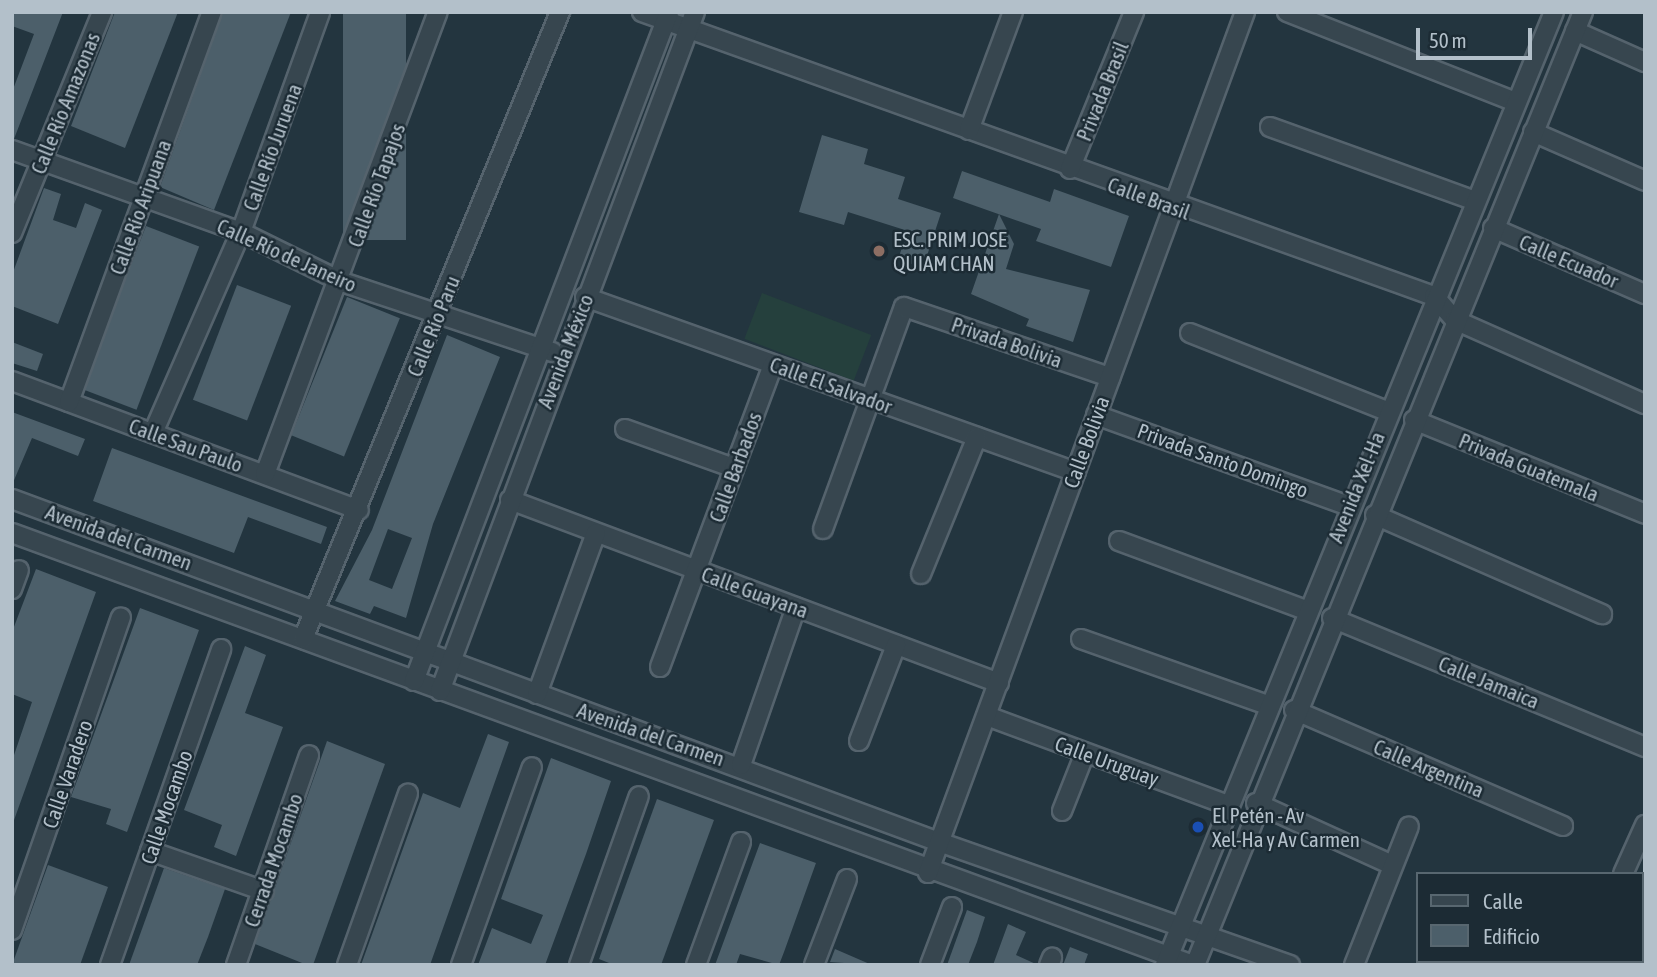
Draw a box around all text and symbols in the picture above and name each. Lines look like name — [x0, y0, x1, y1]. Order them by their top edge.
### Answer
scale bar — [1419, 14, 1534, 58]
text: 50 m — [1429, 28, 1467, 52]
street label: Calle Río Amazonas — [25, 29, 105, 177]
street label: Privada Brasil — [1071, 37, 1133, 145]
street label: Calle Río Juruena — [237, 80, 307, 214]
street label: Calle Río Tapajos — [342, 120, 410, 250]
street label: Calle Río Aripuana — [104, 136, 176, 278]
street label: Calle Brasil — [1104, 171, 1194, 225]
street label: Calle Río de Janeiro — [213, 213, 361, 297]
place label: ESC. PRIM JOSE QUIAM CHAN — [893, 226, 1007, 276]
street label: Calle Ecuador — [1516, 229, 1622, 293]
marker: ESC. PRIM JOSE QUIAM CHAN — [871, 243, 887, 259]
street label: Calle Río Paru — [401, 272, 465, 380]
street label: Avenida México — [532, 290, 598, 412]
street label: Privada Bolivia — [948, 311, 1066, 373]
street label: Calle El Salvador — [767, 351, 895, 419]
street label: Calle Bolivia — [1058, 393, 1114, 491]
street label: Calle Barbados — [703, 408, 767, 526]
street label: Calle Sau Paulo — [126, 413, 246, 477]
street label: Privada Santo Domingo — [1134, 417, 1312, 503]
street label: Privada Guatemala — [1455, 427, 1603, 507]
street label: Avenida Xel-Ha — [1322, 428, 1390, 546]
street label: Avenida del Carmen — [42, 499, 196, 575]
street label: Calle Guayana — [698, 561, 812, 623]
street label: Calle Jamaica — [1435, 650, 1543, 714]
street label: Avenida del Carmen — [574, 697, 728, 771]
street label: Calle Varadero — [37, 716, 97, 832]
street label: Calle Uruguay — [1052, 731, 1162, 791]
street label: Calle Argentina — [1370, 733, 1488, 803]
street label: Calle Mocambo — [135, 747, 197, 867]
street label: Cerrada Mocambo — [238, 790, 308, 930]
place label: El Petén - Av Xel-Ha y Av Carmen — [1212, 802, 1360, 852]
marker: El Petén - Av Xel-Ha y Av Carmen — [1190, 819, 1206, 835]
legend — [1416, 872, 1643, 963]
text: Calle — [1483, 889, 1523, 913]
text: Edificio — [1483, 924, 1540, 948]

